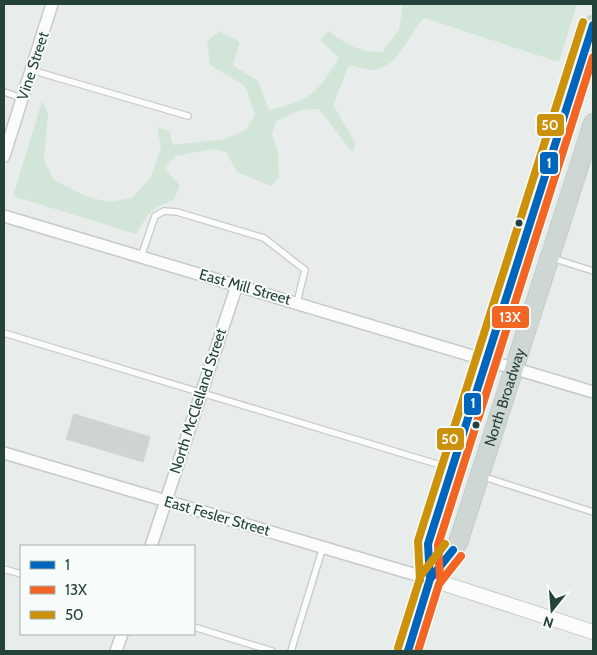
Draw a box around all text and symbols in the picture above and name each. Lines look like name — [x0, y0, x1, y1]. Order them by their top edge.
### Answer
street label: Vine Street — [13, 29, 53, 103]
line badge: 50 — [536, 113, 565, 137]
text: 50 — [541, 116, 559, 134]
line badge: 1 — [539, 151, 559, 175]
text: 1 — [546, 154, 552, 172]
unlabelled marker — [514, 218, 524, 228]
street label: East Mill Street — [197, 265, 293, 309]
line badge: 13X — [491, 305, 530, 329]
text: 13X — [499, 308, 521, 326]
street label: North McClelland Street — [166, 326, 230, 476]
street label: North Broadway — [481, 345, 529, 449]
line badge: 1 — [463, 392, 482, 416]
text: 1 — [470, 394, 476, 412]
unlabelled marker — [471, 420, 481, 430]
line badge: 50 — [436, 427, 465, 451]
text: 50 — [441, 430, 459, 448]
street label: East Fesler Street — [162, 492, 272, 540]
legend — [20, 545, 195, 635]
text: 1 — [65, 556, 70, 574]
text: 13X — [65, 581, 87, 599]
north arrow — [527, 585, 577, 635]
text: 50 — [65, 606, 84, 624]
text: N — [541, 612, 556, 632]

